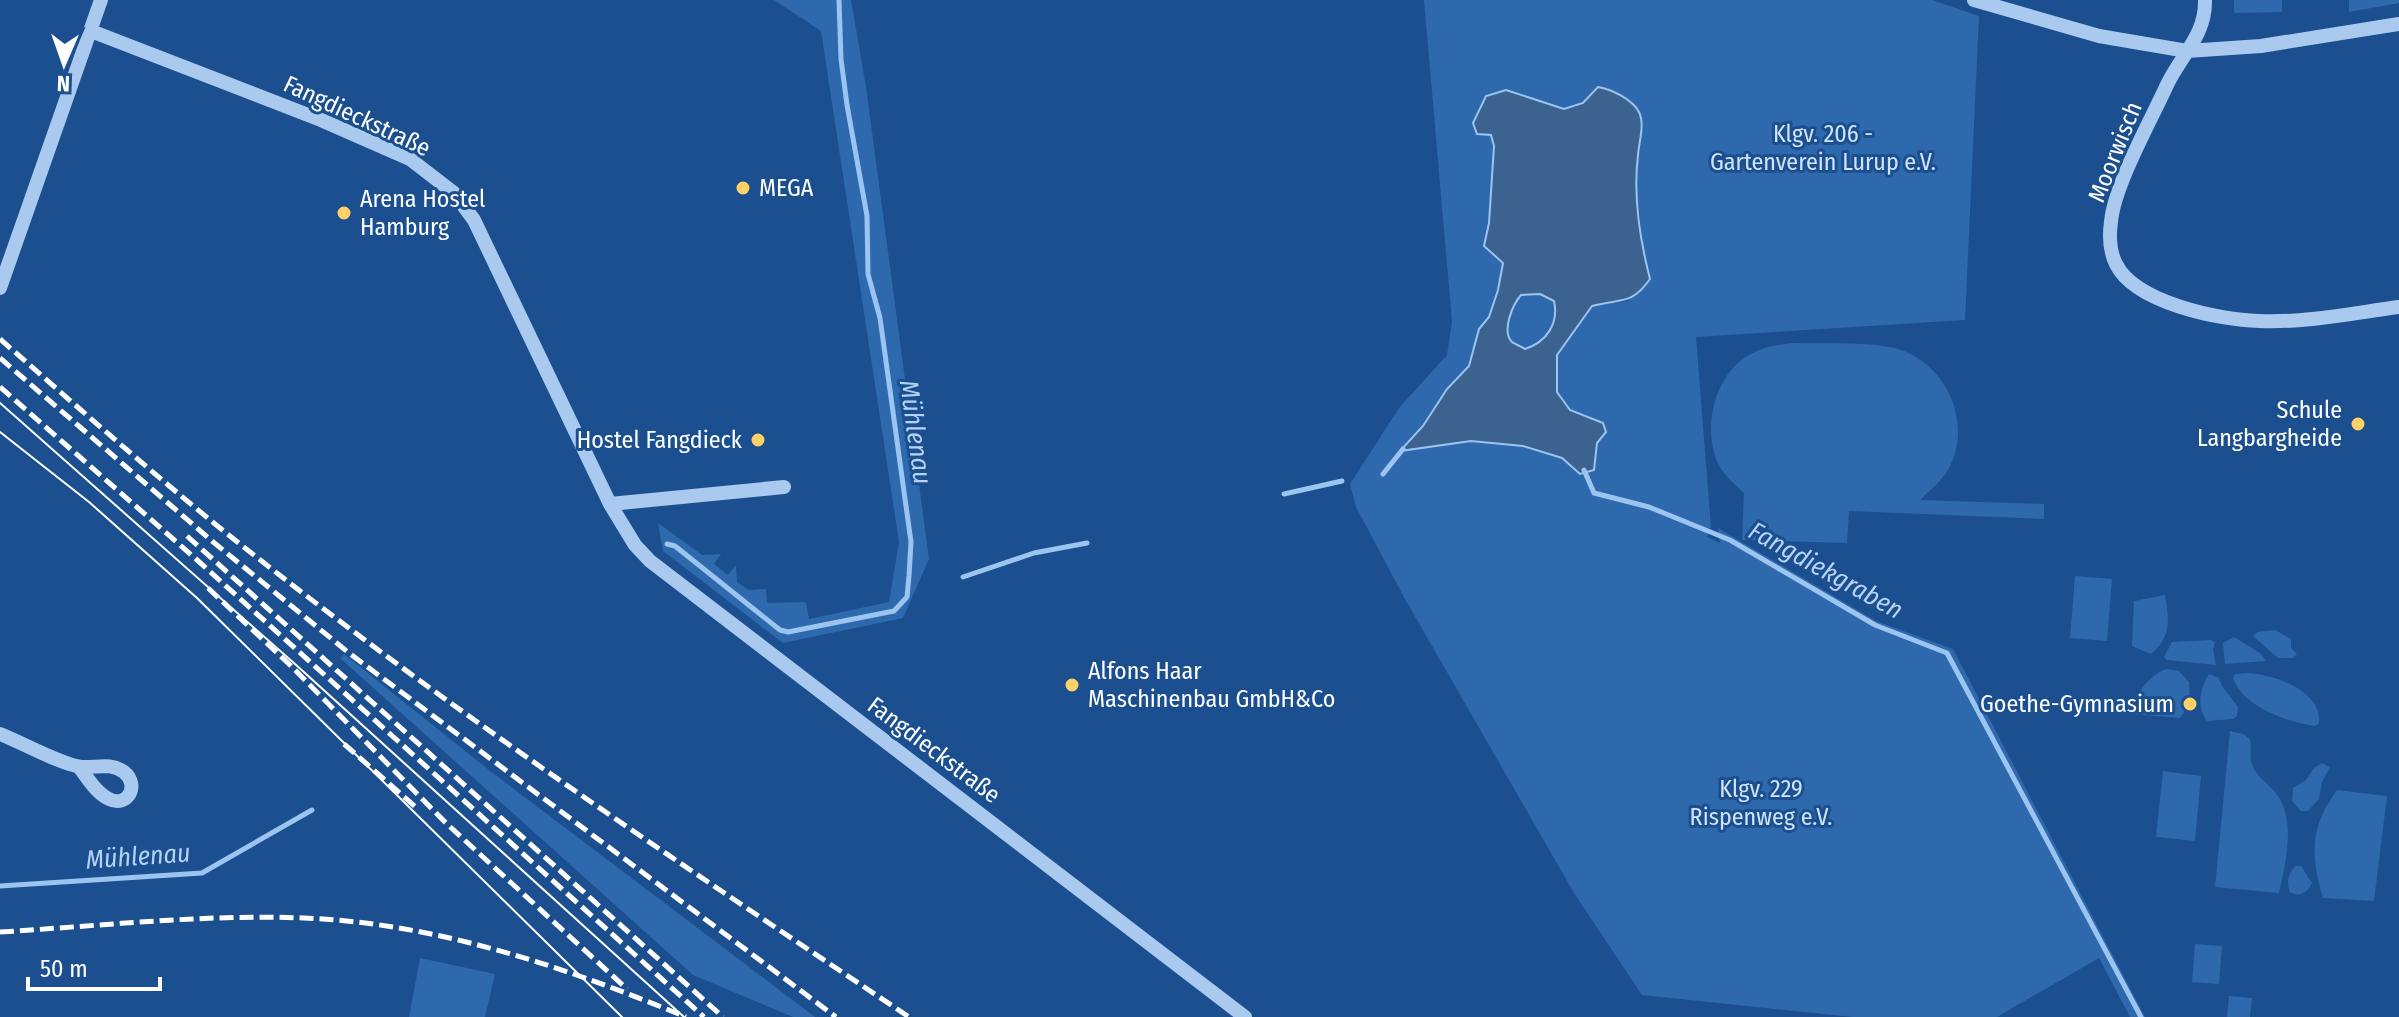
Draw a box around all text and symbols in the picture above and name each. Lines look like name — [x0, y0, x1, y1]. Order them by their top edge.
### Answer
north arrow — [24, 24, 104, 104]
text: N — [56, 70, 70, 97]
street label: Fangdieckstraße — [279, 70, 435, 162]
street label: Moorwisch — [2082, 98, 2148, 206]
park label: Klgv. 206 - Gartenverein Lurup e.V. — [1710, 120, 1936, 176]
place label: MEGA — [759, 174, 814, 202]
marker: MEGA — [734, 179, 752, 197]
place label: Arena Hostel Hamburg — [360, 185, 485, 241]
marker: Arena Hostel Hamburg — [335, 204, 353, 222]
water label: Mühlenau — [893, 378, 938, 486]
place label: Schule Langbargheide — [2197, 396, 2342, 452]
marker: Schule Langbargheide — [2349, 415, 2367, 433]
place label: Hostel Fangdieck — [577, 426, 743, 454]
marker: Hostel Fangdieck — [749, 431, 767, 449]
water label: Fangdiekgraben — [1743, 515, 1908, 626]
place label: Alfons Haar Maschinenbau GmbH&Co — [1088, 657, 1335, 713]
marker: Alfons Haar Maschinenbau GmbH&Co — [1063, 676, 1081, 694]
place label: Goethe-Gymnasium — [1980, 690, 2174, 718]
street label: Fangdieckstraße — [862, 691, 1006, 809]
marker: Goethe-Gymnasium — [2181, 695, 2199, 713]
park label: Klgv. 229 Rispenweg e.V. — [1690, 775, 1832, 831]
water label: Mühlenau — [85, 837, 191, 876]
scale bar — [28, 941, 160, 991]
text: 50 m — [40, 955, 88, 983]

